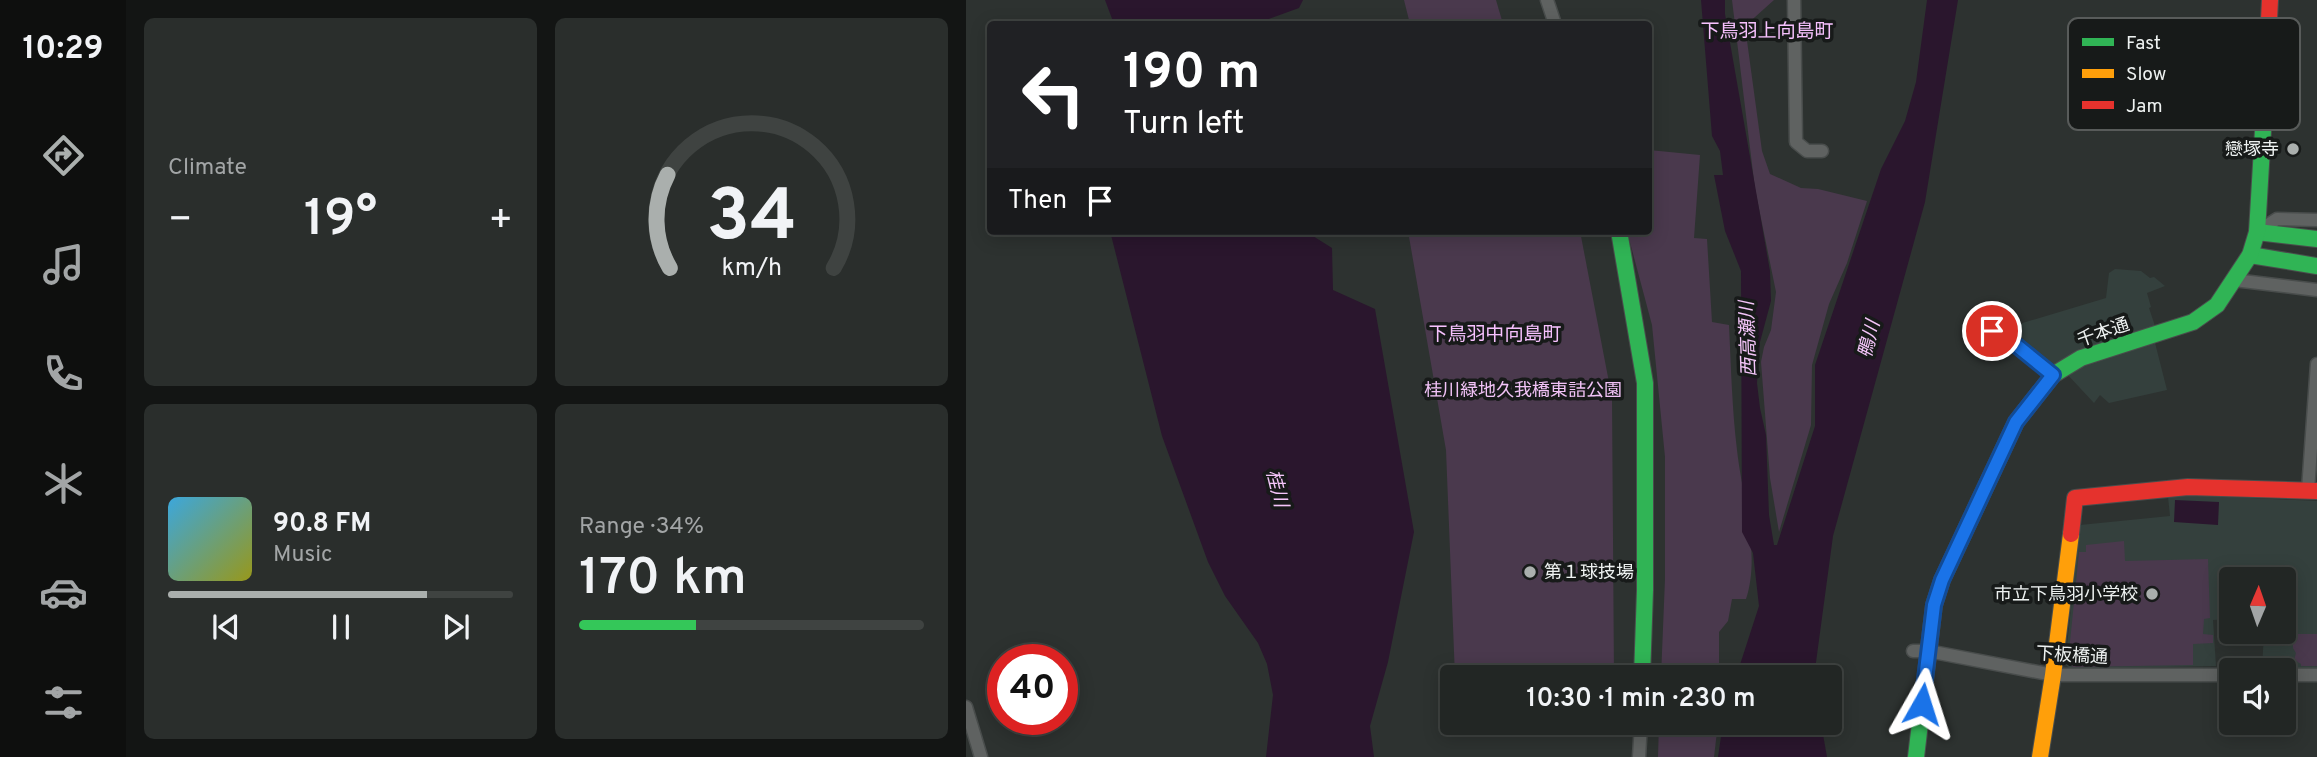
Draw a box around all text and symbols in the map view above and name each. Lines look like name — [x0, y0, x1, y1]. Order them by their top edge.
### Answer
legend — [2068, 18, 2300, 130]
district label: 下鳥羽上向島町 — [1700, 20, 1834, 44]
text: 10:29 — [23, 30, 103, 70]
text: Fast — [2126, 32, 2161, 56]
text: 190 m — [1123, 44, 1260, 106]
icon: left — [1008, 49, 1099, 140]
text: Slow — [2126, 63, 2166, 87]
text: Jam — [2126, 95, 2163, 119]
text: Turn left — [1123, 105, 1244, 145]
icon: directions — [39, 131, 88, 180]
place label: 戀塚寺 — [2225, 139, 2279, 162]
marker: 戀塚寺 — [2285, 141, 2301, 157]
text: Climate — [168, 154, 247, 183]
text: 34 — [706, 174, 797, 266]
icon: arrive — [1081, 182, 1119, 220]
text: Then — [1008, 185, 1067, 218]
text: 19° — [304, 188, 377, 254]
text: − — [168, 197, 193, 246]
text: + — [488, 197, 513, 246]
icon: music — [39, 240, 88, 289]
text: km/h — [721, 253, 782, 285]
water label: 西高瀬川 — [1736, 299, 1762, 377]
pin — [1962, 301, 2022, 361]
icon: arrive — [1973, 312, 2011, 350]
street label: 千本通 — [2074, 314, 2133, 353]
water label: 鴨川 — [1854, 316, 1887, 361]
district label: 下鳥羽中向島町 — [1428, 323, 1562, 347]
icon: phone — [39, 349, 88, 398]
park label: 桂川緑地久我橋東詰公園 — [1424, 380, 1622, 403]
icon: climate — [39, 459, 88, 508]
water label: 桂川 — [1260, 467, 1293, 512]
text: 90.8 FM — [273, 508, 371, 541]
text: Range · 34% — [579, 513, 704, 542]
text: Music — [273, 541, 333, 570]
text: 170 km — [579, 547, 747, 613]
place label: 第１球技場 — [1544, 562, 1634, 585]
marker: 第１球技場 — [1522, 564, 1538, 580]
north arrow — [2219, 567, 2296, 644]
map controls — [2219, 567, 2296, 735]
icon: car — [39, 568, 88, 617]
place label: 市立下鳥羽小学校 — [1994, 584, 2138, 607]
marker: 市立下鳥羽小学校 — [2144, 586, 2160, 602]
icon: previous — [207, 608, 245, 646]
icon: pause — [322, 608, 360, 646]
icon: next — [437, 608, 475, 646]
street label: 下板橋通 — [2035, 643, 2108, 670]
speed limit sign: 40 — [987, 644, 1078, 735]
button: sound — [2219, 658, 2296, 735]
position arrow — [1885, 667, 1959, 741]
icon: filters — [39, 678, 88, 727]
text: 10:30 · 1 min · 230 m — [1526, 683, 1756, 716]

